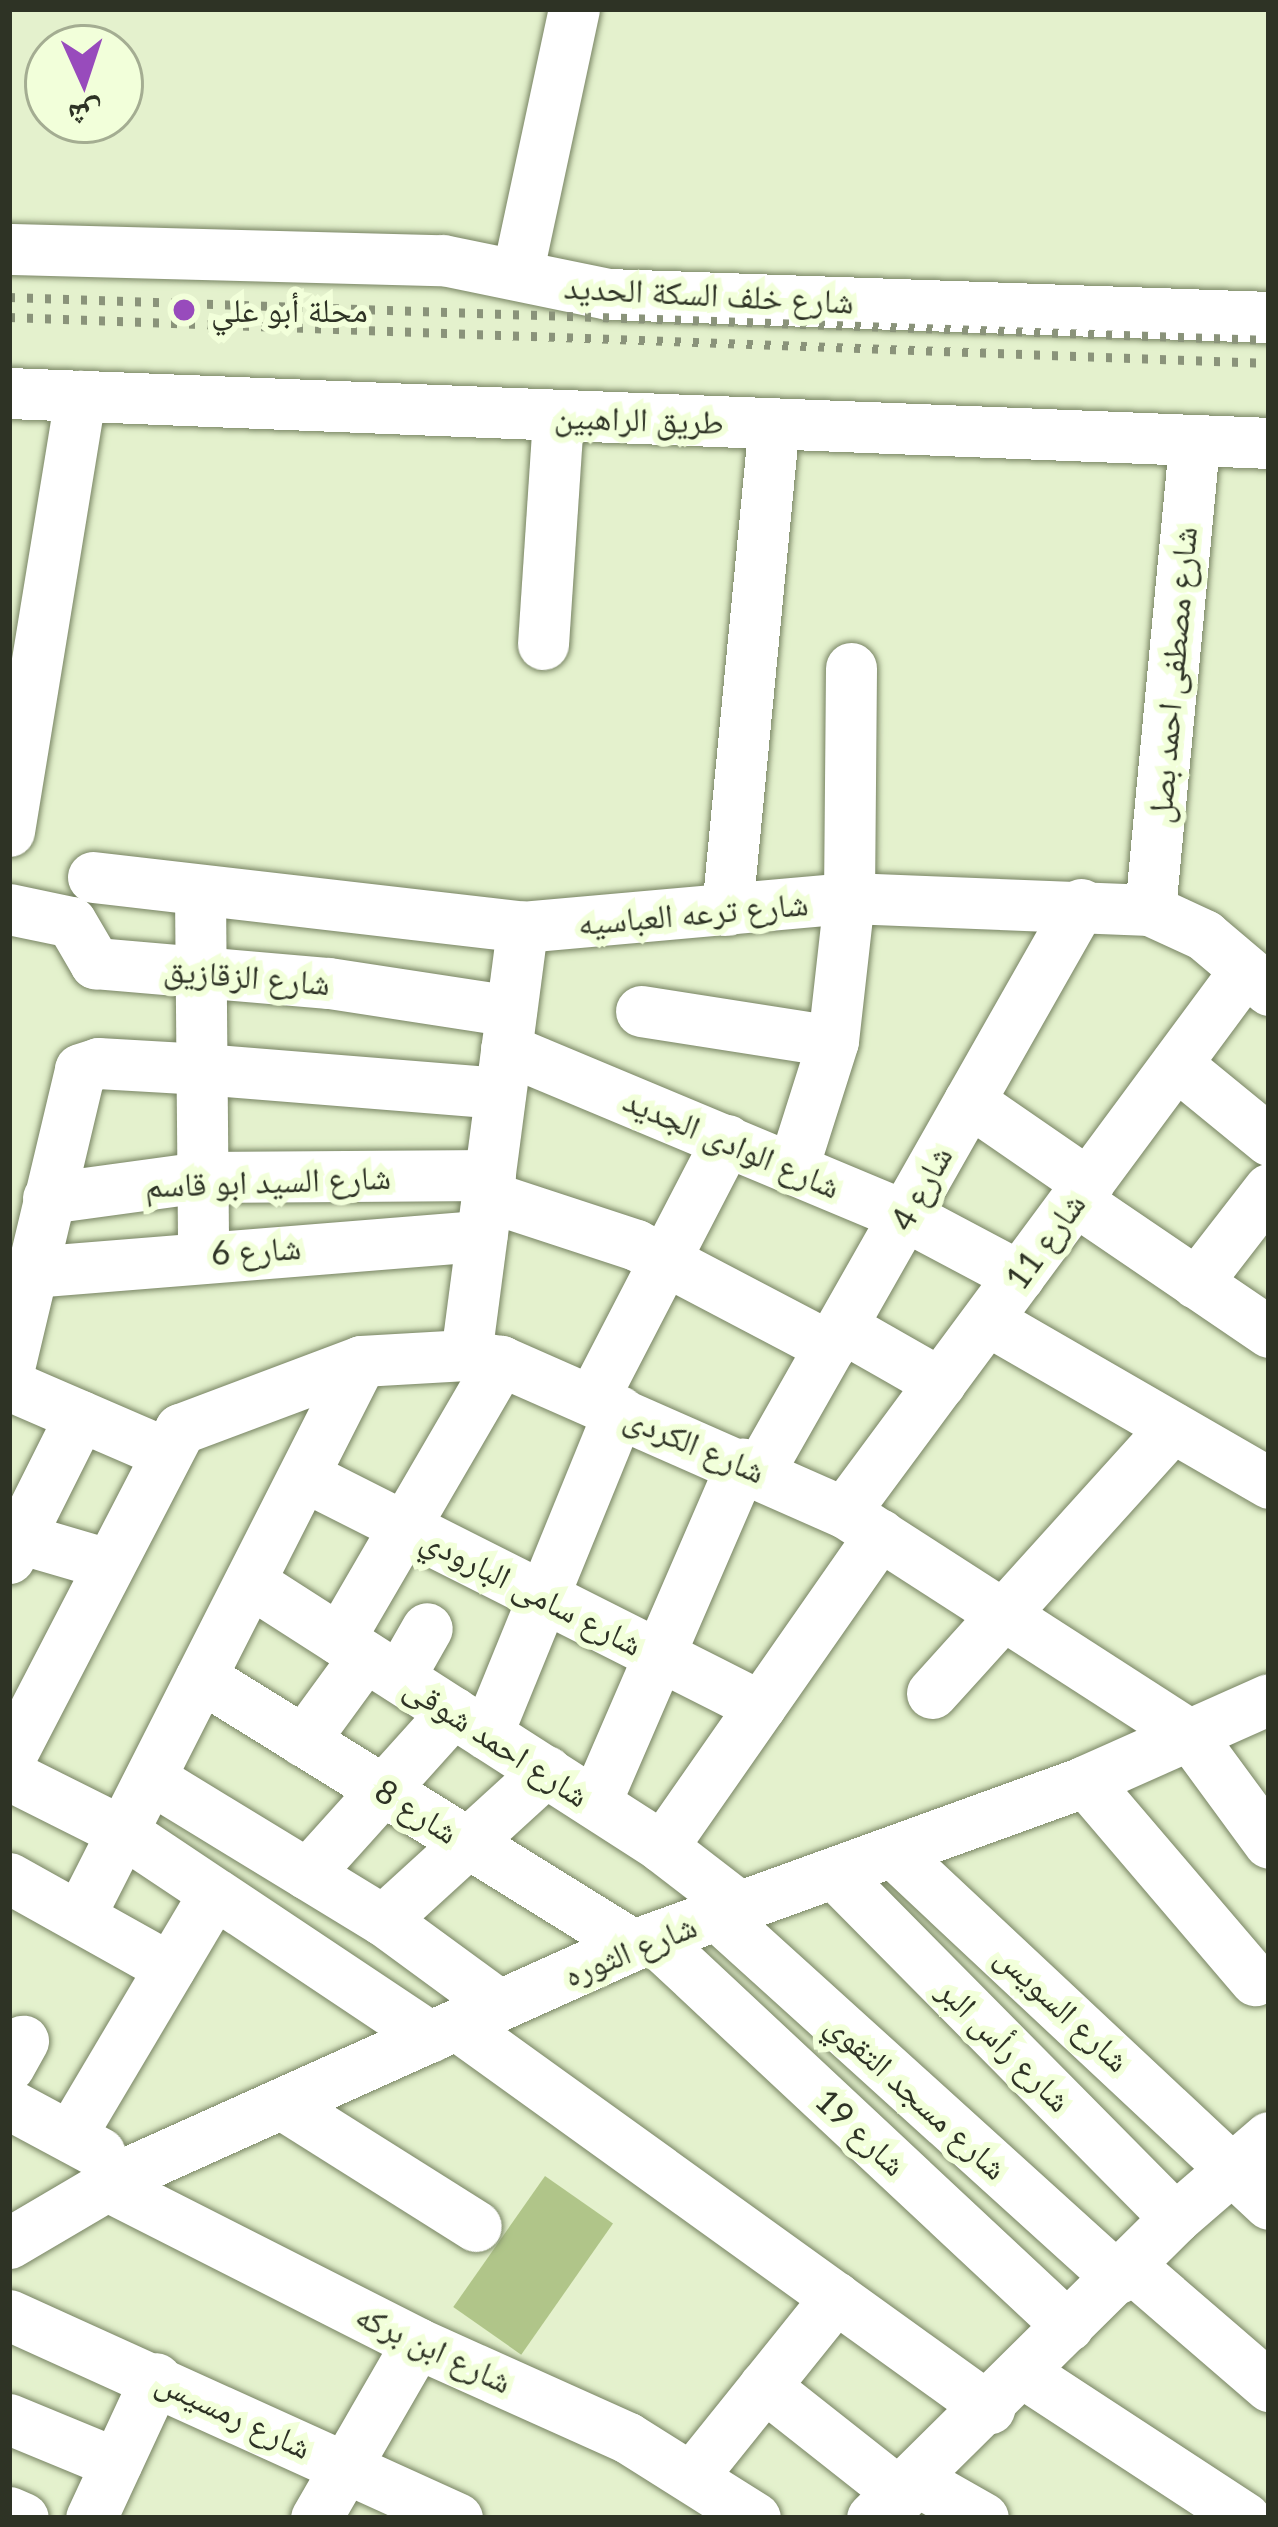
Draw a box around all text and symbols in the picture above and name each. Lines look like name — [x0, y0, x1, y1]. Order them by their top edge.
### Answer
north arrow — [24, 24, 144, 144]
text: ش — [67, 96, 104, 138]
street label: شارع خلف السكة الحديد — [563, 267, 855, 321]
place label: محلة أبو علي — [211, 290, 368, 330]
marker: محلة أبو علي — [168, 294, 200, 326]
street label: طريق الراهبين — [554, 396, 724, 442]
street label: شارع مصطفى احمد بصل — [1139, 525, 1205, 825]
street label: شارع ترعه العباسيه — [576, 883, 810, 943]
street label: شارع الزقازيق — [162, 949, 332, 1003]
street label: شارع الوادى الجديد — [618, 1080, 846, 1206]
street label: شارع 4 — [882, 1139, 960, 1237]
street label: شارع السيد ابو قاسم — [144, 1157, 392, 1205]
street label: شارع 11 — [997, 1185, 1093, 1297]
street label: شارع 6 — [210, 1227, 302, 1273]
street label: شارع الكردى — [619, 1397, 771, 1491]
street label: شارع سامى البارودي — [415, 1518, 649, 1664]
street label: شارع احمد شوقى — [398, 1667, 596, 1815]
street label: شارع 8 — [368, 1770, 466, 1852]
street label: شارع الثوره — [558, 1906, 702, 1994]
street label: شارع السويس — [988, 1936, 1138, 2080]
street label: شارع رأس البر — [930, 1970, 1080, 2120]
street label: شارع مسجد التقوي — [818, 2004, 1016, 2188]
street label: شارع 19 — [807, 2080, 915, 2184]
street label: شارع ابن بركه — [350, 2295, 518, 2401]
street label: شارع رمسيس — [150, 2361, 318, 2467]

